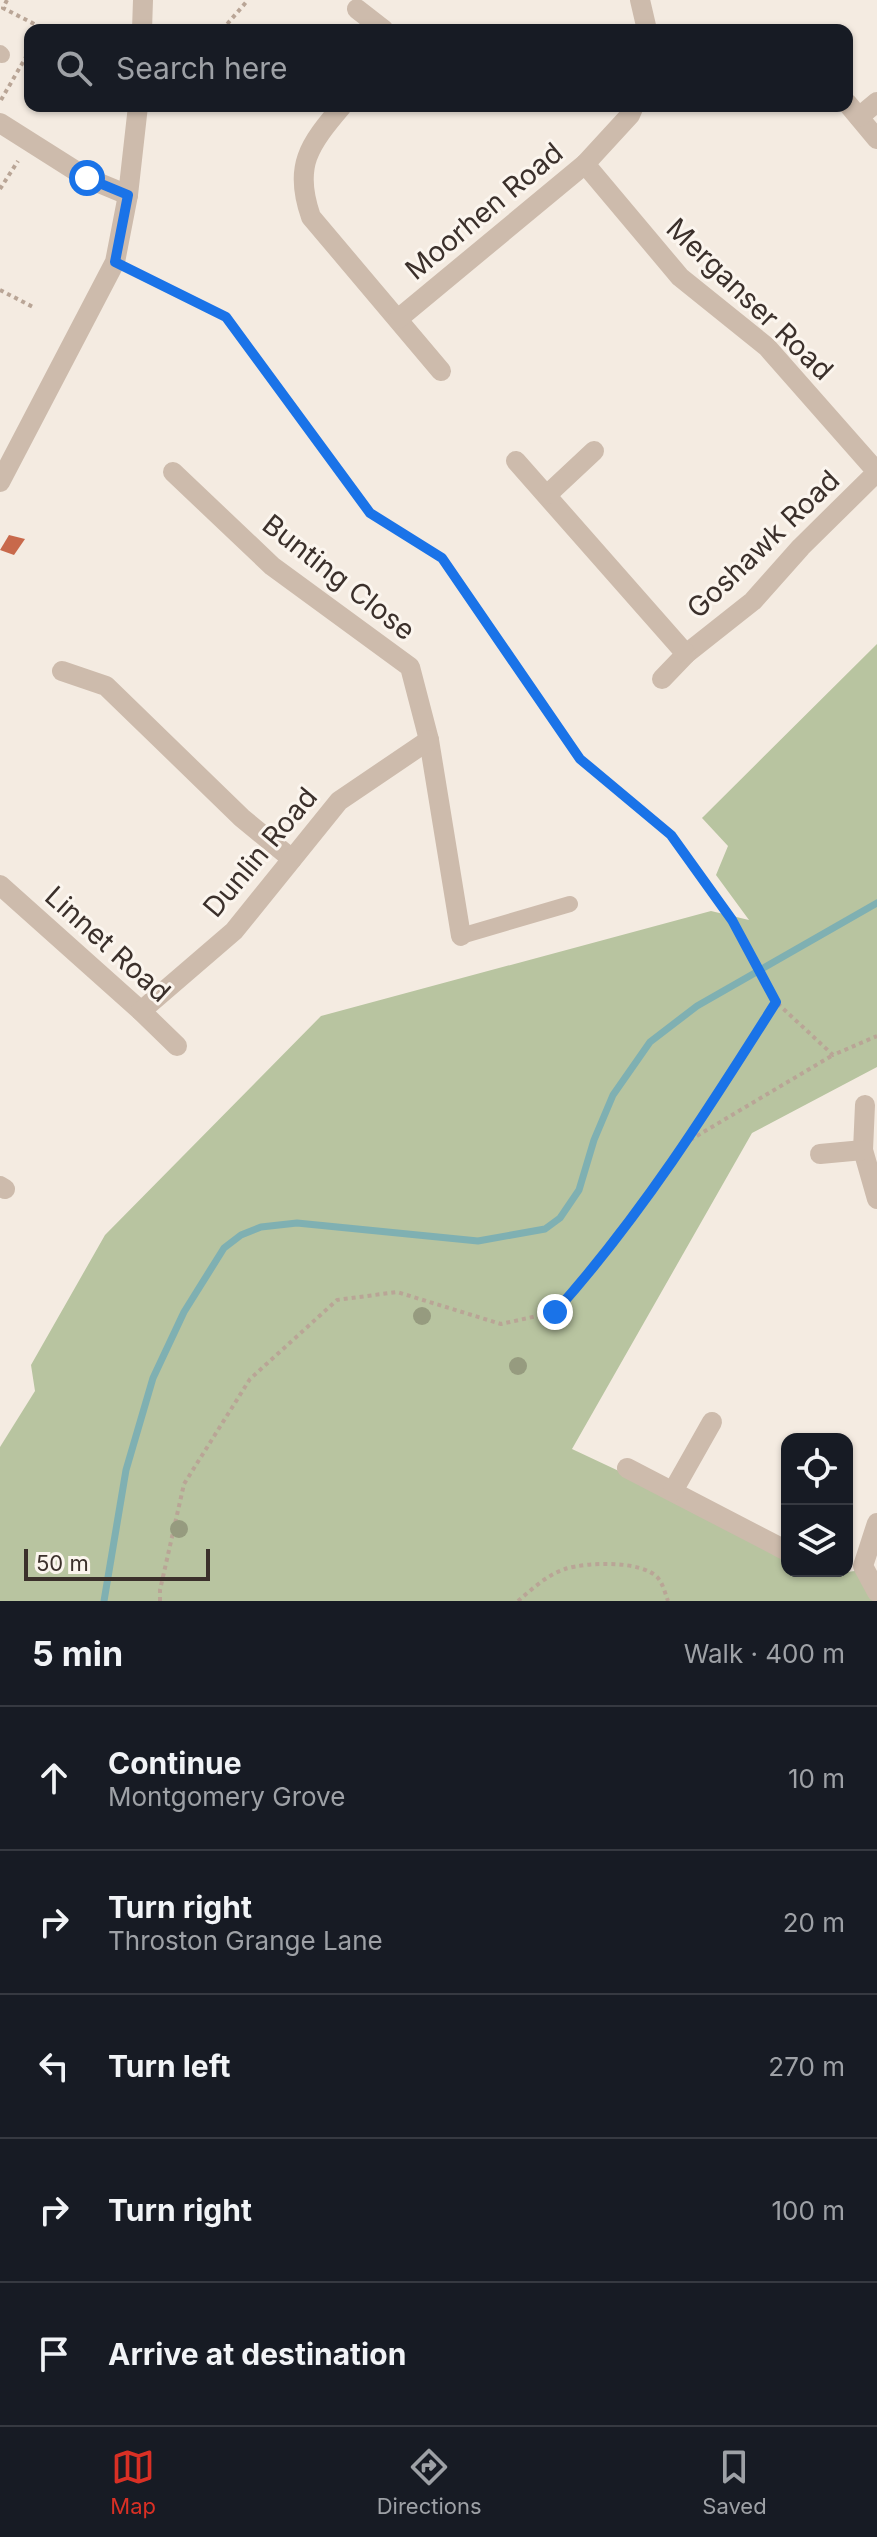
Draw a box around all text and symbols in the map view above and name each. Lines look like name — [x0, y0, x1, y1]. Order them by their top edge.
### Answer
search box — [24, 24, 853, 112]
icon: search — [52, 46, 96, 90]
text: Search here — [116, 50, 288, 86]
street label: Moorhen Road — [399, 135, 569, 287]
route start — [69, 160, 105, 196]
street label: Merganser Road — [660, 211, 840, 387]
street label: Goshawk Road — [680, 463, 846, 625]
street label: Bunting Close — [256, 507, 422, 647]
street label: Dunlin Road — [196, 780, 324, 924]
street label: Linnet Road — [38, 879, 178, 1009]
route end — [537, 1294, 573, 1330]
map controls — [781, 1433, 853, 1577]
button: locate — [781, 1433, 853, 1505]
button: layers — [781, 1505, 853, 1577]
scale bar — [24, 1545, 210, 1581]
text: 50 m — [36, 1550, 89, 1576]
text: 5 min — [32, 1633, 123, 1674]
text: Walk · 400 m — [684, 1638, 845, 1669]
text: Continue — [108, 1745, 242, 1781]
icon: ahead — [32, 1756, 76, 1800]
text: 10 m — [788, 1763, 845, 1794]
text: Montgomery Grove — [108, 1781, 345, 1812]
text: Turn right — [108, 1889, 252, 1925]
icon: right — [32, 1900, 76, 1944]
text: 20 m — [783, 1907, 845, 1938]
text: Throston Grange Lane — [108, 1925, 383, 1956]
icon: left — [32, 2044, 76, 2088]
text: Turn left — [108, 2048, 230, 2084]
text: 270 m — [768, 2051, 845, 2082]
icon: right — [32, 2188, 76, 2232]
text: Turn right — [108, 2192, 252, 2228]
text: 100 m — [772, 2195, 845, 2226]
icon: arrive — [32, 2332, 76, 2376]
text: Arrive at destination — [108, 2336, 406, 2372]
tab: Map — [110, 2445, 156, 2519]
tab: Directions — [377, 2445, 482, 2519]
tab: Saved — [702, 2445, 767, 2519]

